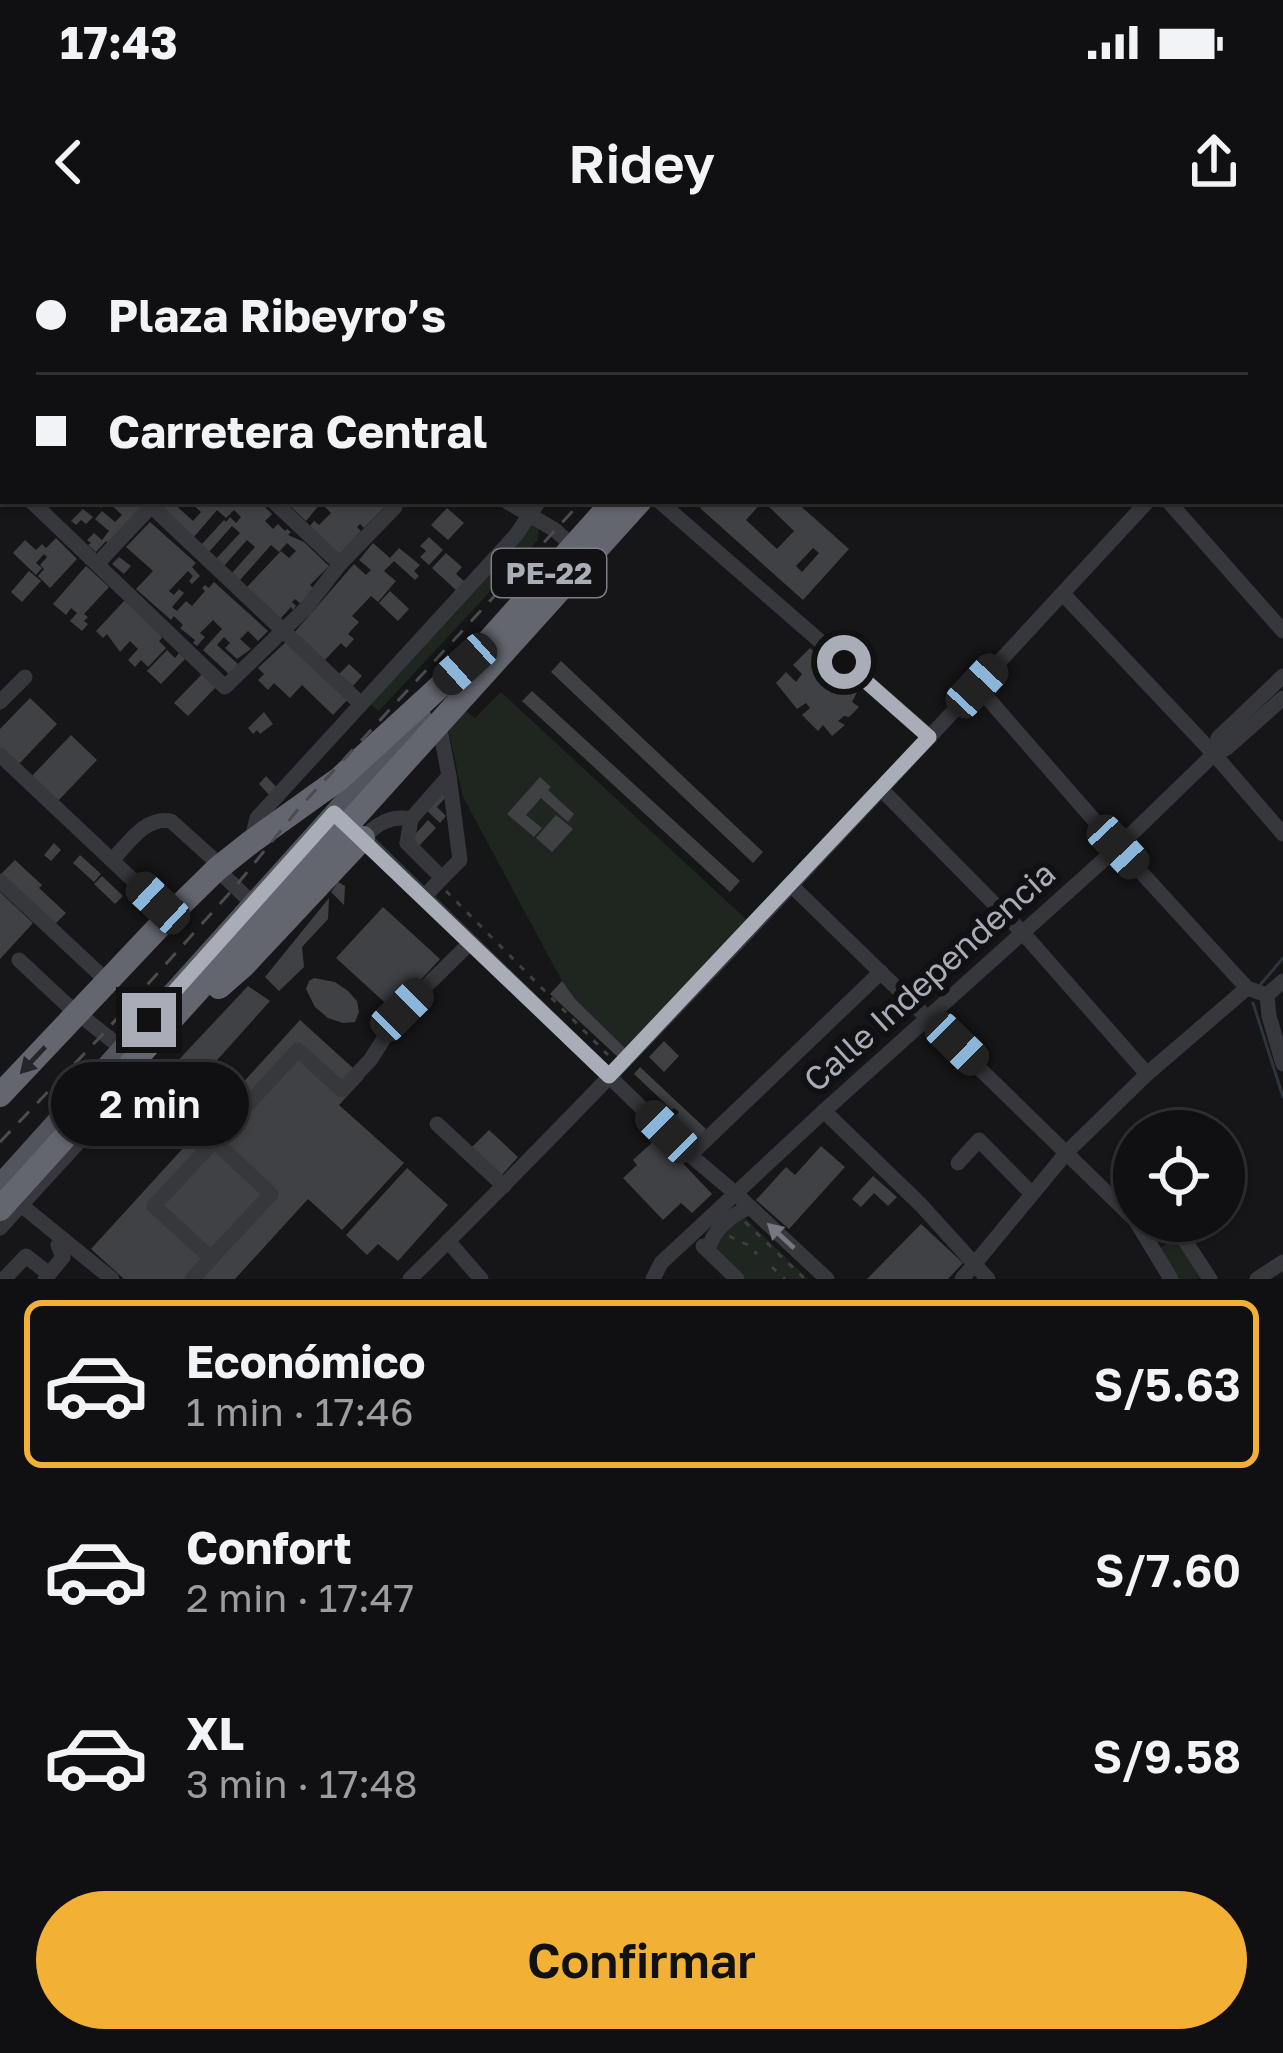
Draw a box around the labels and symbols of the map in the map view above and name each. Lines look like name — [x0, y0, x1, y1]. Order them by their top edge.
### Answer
road number: PE-22 — [492, 549, 606, 597]
car — [426, 627, 504, 701]
route start — [817, 635, 871, 689]
car — [939, 647, 1015, 725]
car — [1080, 808, 1156, 886]
street label: Calle Independencia — [795, 853, 1063, 1099]
car — [119, 865, 197, 941]
car — [364, 972, 440, 1048]
route end — [122, 993, 176, 1047]
car — [919, 1006, 995, 1082]
one-way arrow — [19, 1045, 47, 1074]
callout: 2 min — [50, 1062, 248, 1146]
car — [629, 1094, 705, 1170]
one-way arrow — [767, 1222, 796, 1250]

